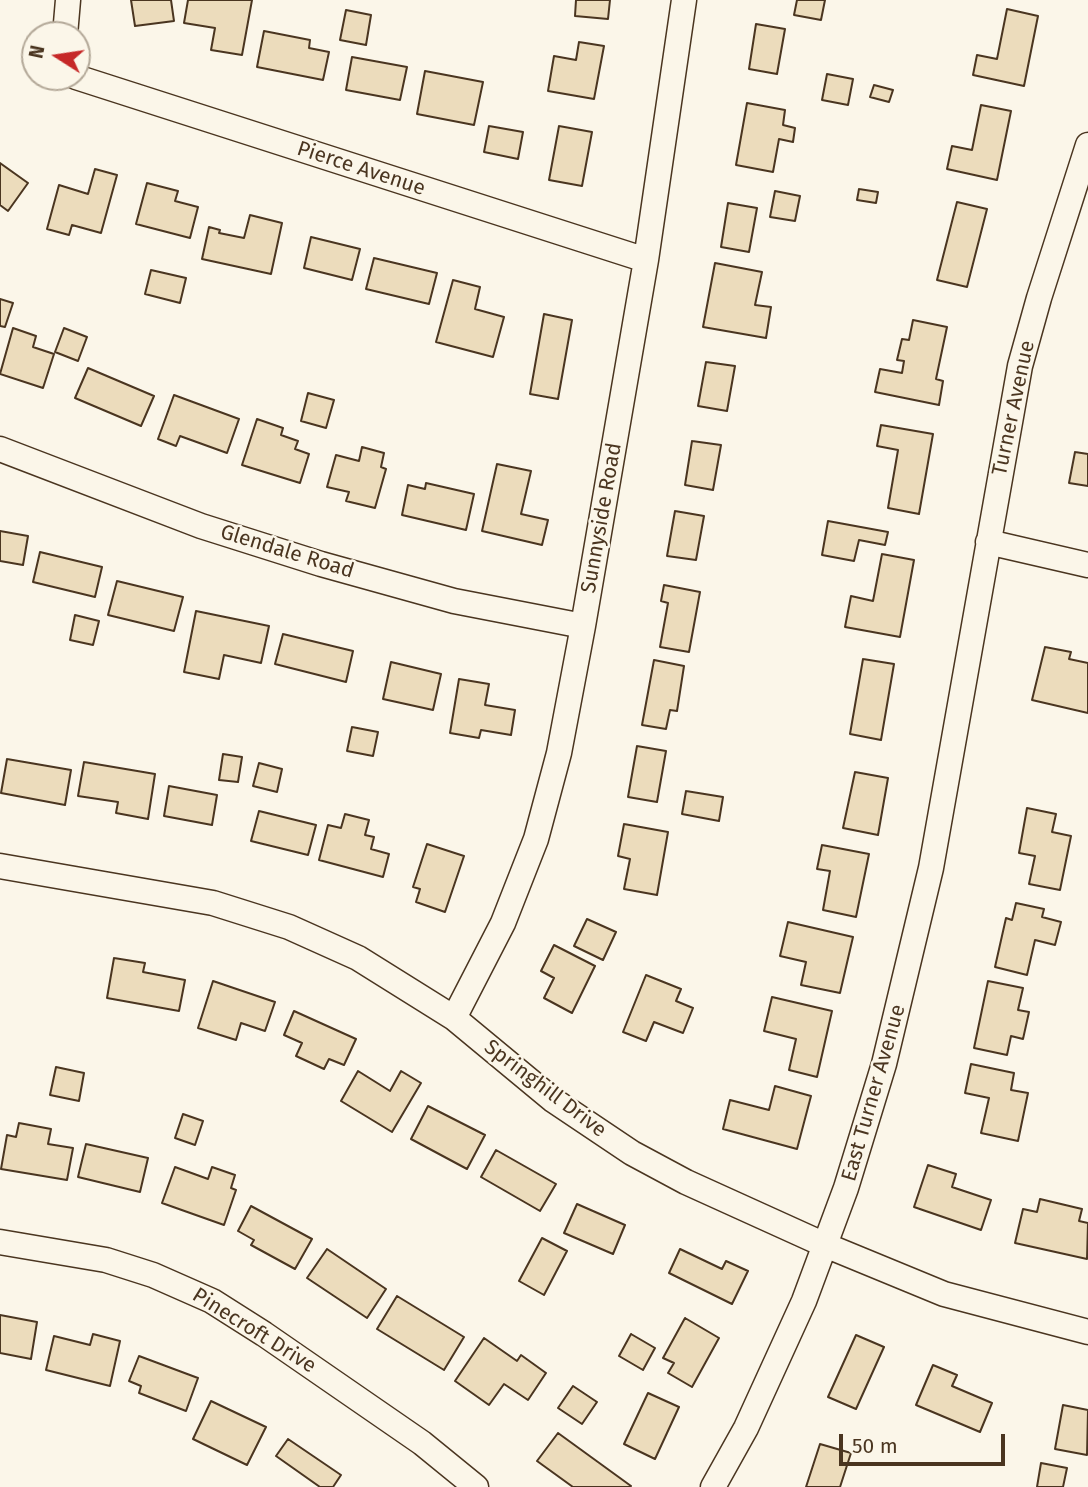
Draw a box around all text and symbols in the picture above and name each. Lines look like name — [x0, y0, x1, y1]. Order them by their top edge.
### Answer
north arrow — [21, 21, 91, 91]
text: N — [24, 43, 49, 61]
street label: Pierce Avenue — [294, 136, 428, 202]
street label: Turner Avenue — [987, 338, 1041, 478]
street label: Sunnyside Road — [576, 441, 628, 595]
street label: Glendale Road — [217, 520, 357, 584]
street label: East Turner Avenue — [837, 1002, 911, 1184]
street label: Springhill Drive — [479, 1035, 611, 1143]
street label: Pinecroft Drive — [188, 1283, 320, 1379]
scale bar — [843, 1420, 1009, 1464]
text: 50 m — [852, 1433, 898, 1459]

